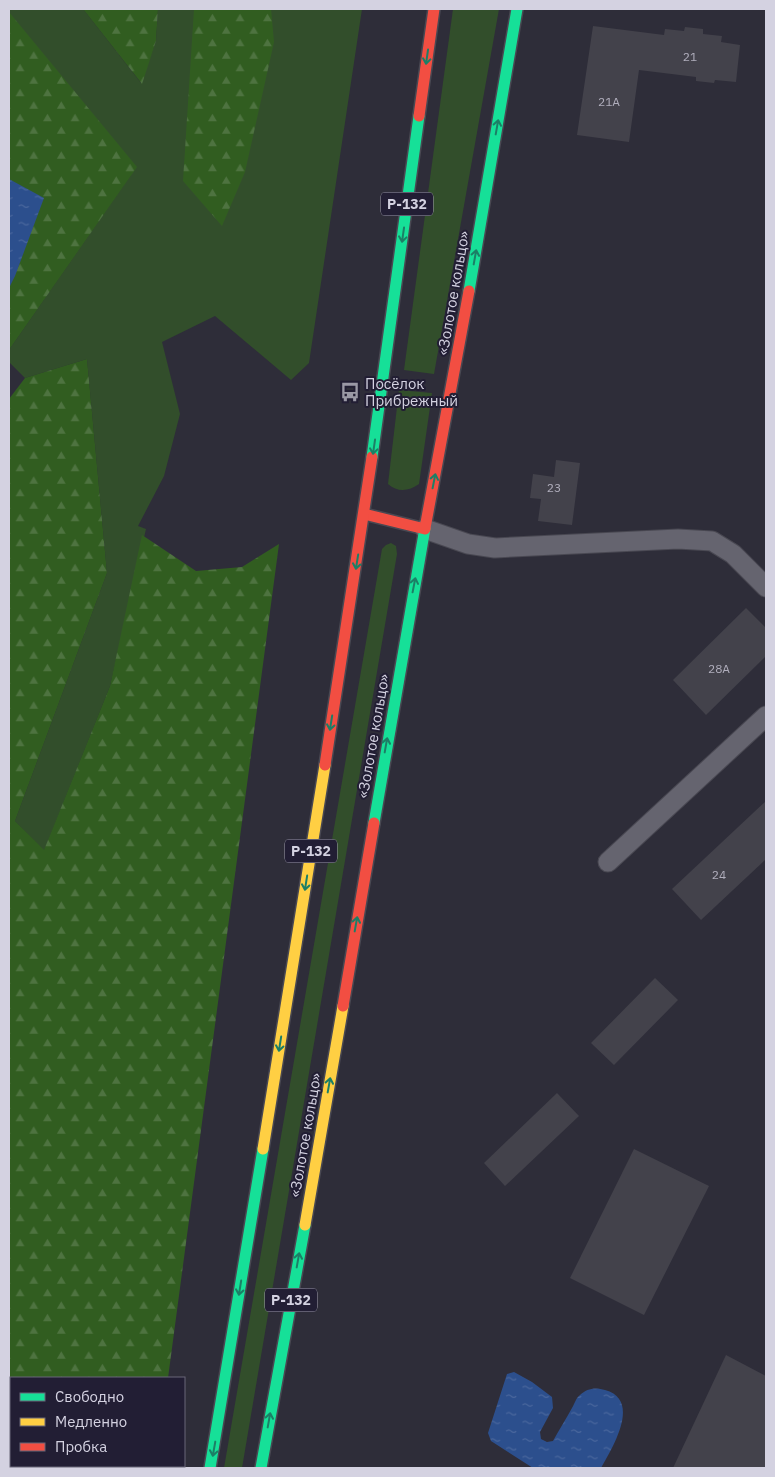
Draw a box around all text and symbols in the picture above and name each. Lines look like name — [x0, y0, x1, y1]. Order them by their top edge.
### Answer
one-way arrow — [422, 49, 432, 65]
house number: 21 — [683, 49, 697, 64]
house number: 21А — [598, 94, 620, 109]
one-way arrow — [492, 119, 502, 135]
road number: Р-132 — [381, 192, 433, 215]
one-way arrow — [398, 227, 408, 243]
street label: «Золотое кольцо» — [433, 229, 473, 357]
one-way arrow — [470, 249, 480, 265]
place label: Посёлок Прибрежный — [365, 374, 458, 410]
bus stop icon: Посёлок Прибрежный — [339, 381, 361, 403]
one-way arrow — [368, 439, 378, 455]
one-way arrow — [430, 474, 440, 490]
house number: 23 — [547, 480, 561, 495]
one-way arrow — [351, 554, 361, 570]
one-way arrow — [410, 577, 420, 593]
house number: 28А — [708, 661, 730, 676]
street label: «Золотое кольцо» — [353, 672, 393, 800]
one-way arrow — [326, 715, 336, 731]
one-way arrow — [382, 737, 392, 753]
road number: Р-132 — [285, 839, 337, 862]
house number: 24 — [712, 867, 726, 882]
one-way arrow — [301, 875, 311, 891]
one-way arrow — [351, 917, 361, 933]
one-way arrow — [275, 1036, 285, 1052]
street label: «Золотое кольцо» — [285, 1071, 325, 1199]
one-way arrow — [324, 1077, 334, 1093]
one-way arrow — [293, 1253, 303, 1269]
one-way arrow — [235, 1280, 245, 1296]
road number: Р-132 — [265, 1288, 317, 1312]
legend — [10, 1377, 185, 1467]
text: Свободно — [55, 1387, 124, 1406]
text: Медленно — [55, 1412, 127, 1431]
one-way arrow — [265, 1413, 275, 1429]
text: Пробка — [55, 1437, 107, 1456]
one-way arrow — [208, 1440, 218, 1456]

